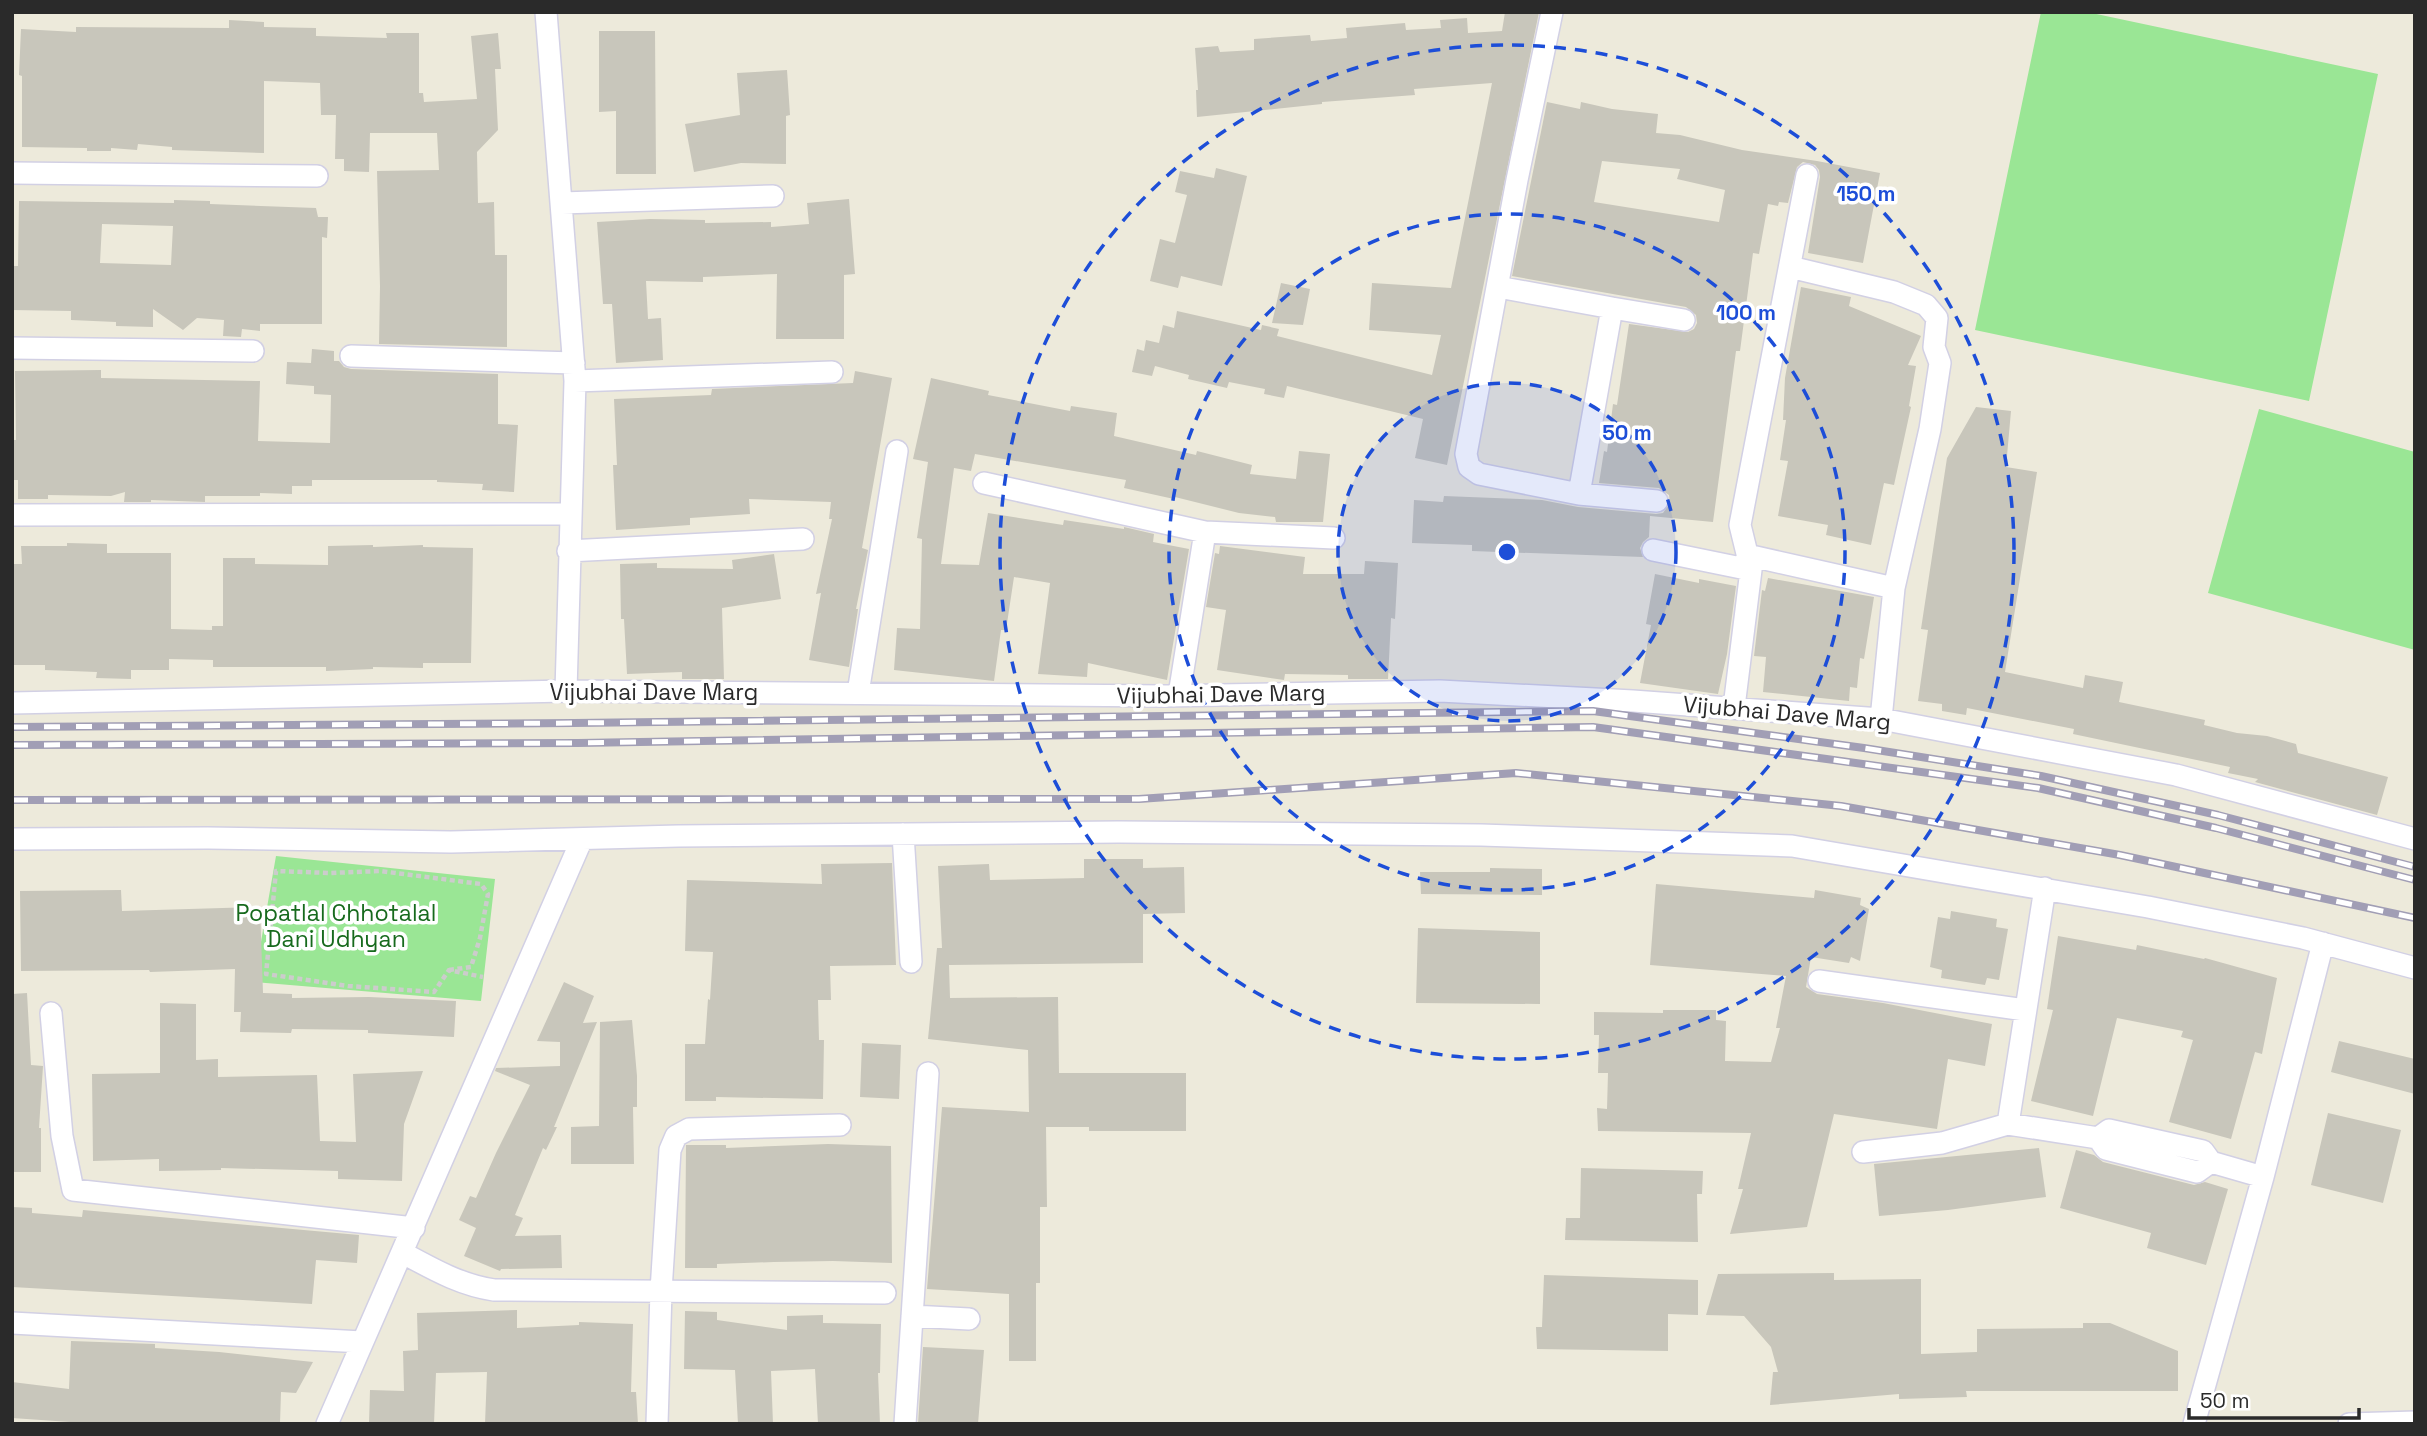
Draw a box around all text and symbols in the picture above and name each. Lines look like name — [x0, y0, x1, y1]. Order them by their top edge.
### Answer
text: 150 m — [1837, 180, 1895, 207]
text: 100 m — [1716, 299, 1776, 326]
text: 50 m — [1602, 419, 1652, 446]
centre of rings — [1495, 540, 1519, 564]
street label: Vijubhai Dave Marg — [550, 677, 758, 707]
street label: Vijubhai Dave Marg — [1116, 677, 1326, 711]
street label: Vijubhai Dave Marg — [1682, 689, 1892, 737]
park label: Popatlal Chhotalal Dani Udhyan — [236, 898, 436, 954]
scale bar — [2189, 1376, 2359, 1420]
text: 50 m — [2200, 1387, 2250, 1414]

